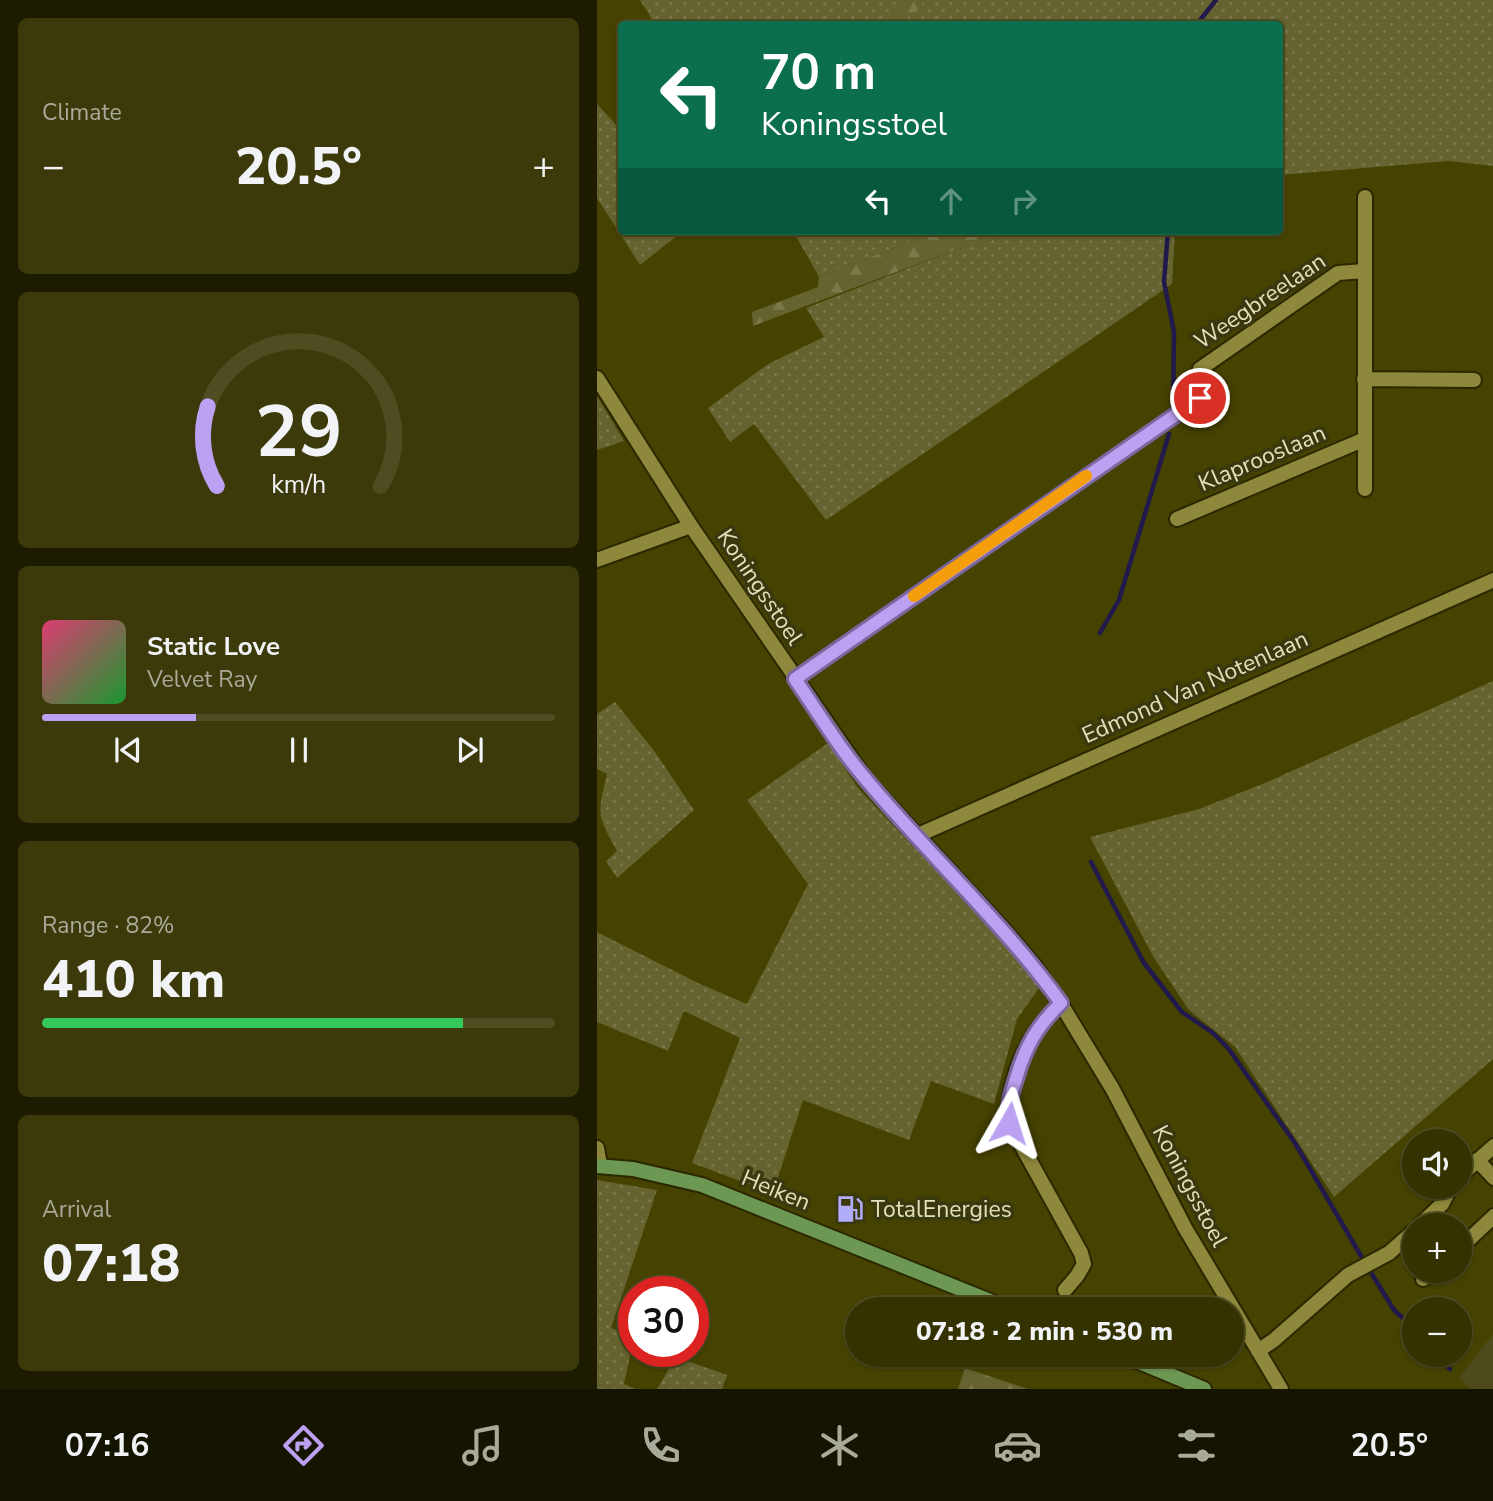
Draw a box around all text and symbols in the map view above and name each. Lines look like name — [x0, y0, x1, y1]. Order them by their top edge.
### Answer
text: 70 m — [761, 39, 876, 106]
icon: left — [646, 49, 737, 140]
text: Climate — [42, 97, 122, 128]
text: Koningsstoel — [761, 103, 947, 146]
text: 20.5° — [235, 131, 362, 202]
text: − — [42, 141, 65, 192]
text: + — [532, 141, 555, 192]
icon: left — [859, 182, 897, 220]
icon: ahead — [932, 182, 970, 220]
icon: right — [1005, 182, 1043, 220]
street label: Weegbreelaan — [1188, 246, 1332, 356]
pin — [1170, 368, 1230, 428]
icon: arrive — [1181, 379, 1219, 417]
text: 29 — [255, 383, 342, 483]
street label: Klaprooslaan — [1193, 417, 1331, 499]
text: km/h — [271, 468, 326, 502]
street label: Koningsstoel — [710, 523, 810, 651]
street label: Edmond Van Notenlaan — [1077, 623, 1313, 751]
text: Static Love — [147, 629, 280, 664]
text: Velvet Ray — [147, 664, 257, 695]
icon: previous — [109, 731, 147, 769]
icon: pause — [280, 731, 318, 769]
icon: next — [451, 731, 489, 769]
text: Range · 82% — [42, 910, 174, 941]
text: 410 km — [42, 944, 225, 1015]
position arrow — [972, 1086, 1046, 1160]
street label: Koningsstoel — [1145, 1120, 1235, 1252]
map controls — [1402, 1129, 1472, 1367]
button: sound — [1402, 1129, 1472, 1199]
street label: Heiken — [737, 1162, 815, 1218]
text: Arrival — [42, 1194, 111, 1225]
fuel station icon: TotalEnergies — [835, 1194, 865, 1224]
place label: TotalEnergies — [871, 1194, 1012, 1225]
button: + — [1402, 1213, 1472, 1283]
text: 07:18 — [42, 1228, 180, 1299]
speed limit sign: 30 — [618, 1276, 709, 1367]
button: − — [1402, 1297, 1472, 1367]
text: 07:18 · 2 min · 530 m — [916, 1314, 1173, 1349]
icon: directions — [279, 1421, 328, 1470]
icon: music — [458, 1421, 507, 1470]
icon: phone — [636, 1421, 685, 1470]
icon: climate — [815, 1421, 864, 1470]
icon: car — [993, 1421, 1042, 1470]
icon: filters — [1172, 1421, 1221, 1470]
text: 07:16 — [65, 1424, 150, 1467]
text: 20.5° — [1350, 1424, 1428, 1467]

